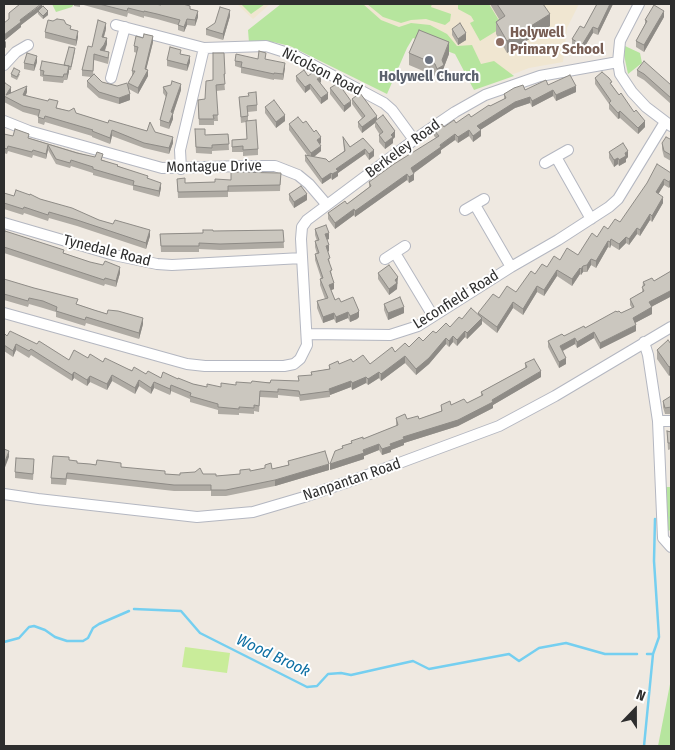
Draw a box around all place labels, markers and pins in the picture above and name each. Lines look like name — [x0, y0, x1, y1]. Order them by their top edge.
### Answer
place label: Holywell Primary School — [510, 24, 604, 59]
marker: Holywell Primary School — [494, 36, 506, 48]
marker: Holywell Church — [423, 54, 435, 66]
place label: Holywell Church — [379, 68, 479, 86]

